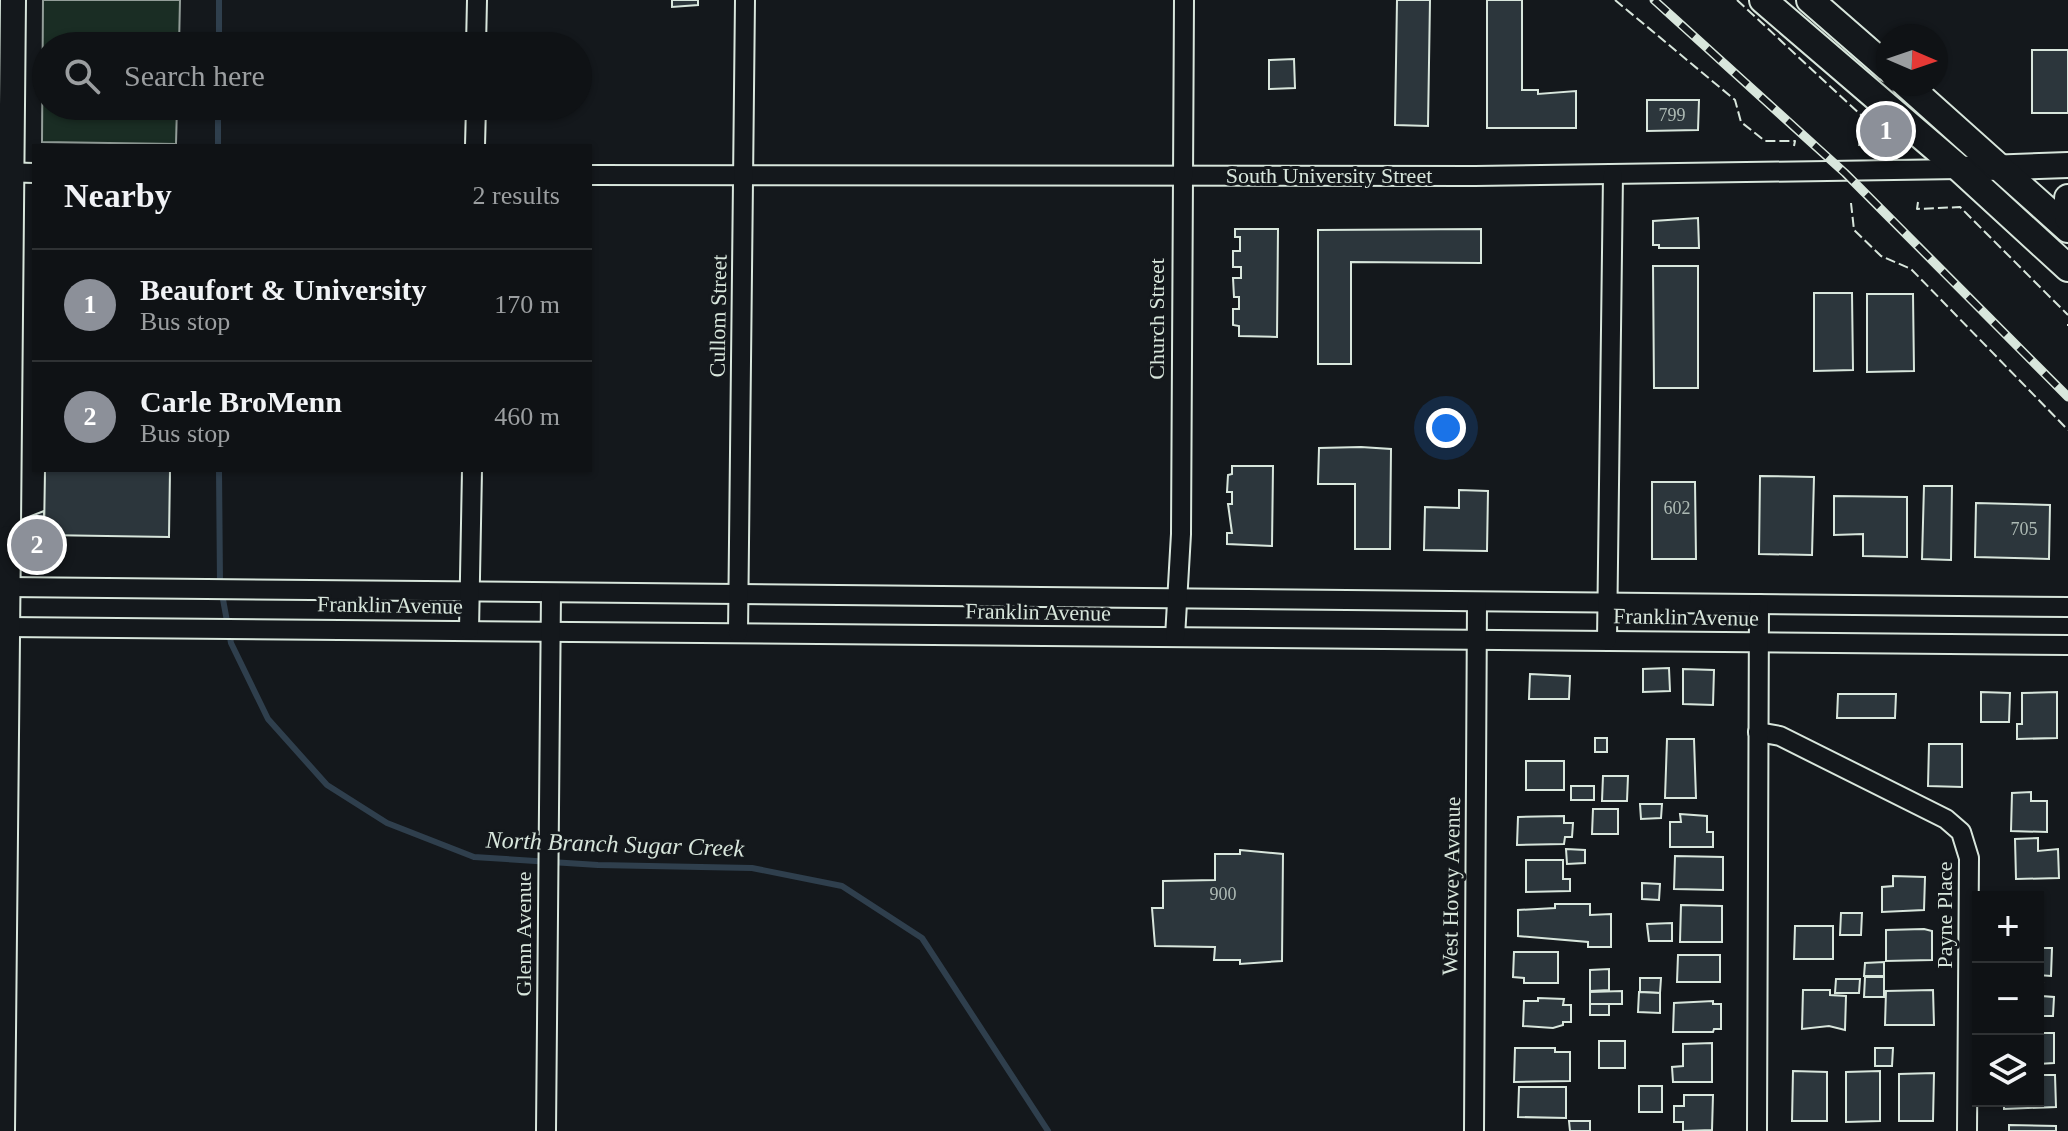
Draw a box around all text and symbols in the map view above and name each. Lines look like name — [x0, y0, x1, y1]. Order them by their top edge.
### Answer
north arrow — [1876, 24, 1948, 96]
search box — [32, 32, 592, 120]
icon: search — [60, 54, 104, 98]
text: Search here — [124, 59, 265, 92]
pin: 1 — [1860, 101, 1912, 161]
house number: 799 — [1659, 105, 1686, 125]
street label: South University Street — [1226, 163, 1432, 188]
text: Nearby — [64, 177, 172, 214]
text: 2 results — [473, 181, 560, 210]
street label: Cullom Street — [704, 254, 732, 378]
street label: Church Street — [1144, 258, 1169, 380]
text: Beaufort & University — [140, 273, 427, 306]
text: 1 — [84, 290, 97, 319]
text: 170 m — [494, 290, 560, 319]
text: Bus stop — [140, 307, 230, 336]
text: Carle BroMenn — [140, 385, 342, 418]
text: 2 — [84, 402, 97, 431]
text: 460 m — [494, 402, 560, 431]
your location — [1426, 408, 1466, 448]
text: Bus stop — [140, 419, 230, 448]
house number: 602 — [1664, 498, 1691, 518]
pin: 2 — [11, 515, 63, 575]
house number: 705 — [2011, 519, 2038, 539]
street label: Franklin Avenue — [317, 591, 463, 619]
street label: Franklin Avenue — [965, 598, 1111, 626]
street label: Franklin Avenue — [1613, 603, 1759, 631]
street label: West Hovey Avenue — [1437, 796, 1465, 976]
water label: North Branch Sugar Creek — [484, 826, 745, 862]
street label: Payne Place — [1932, 862, 1957, 968]
street label: Glenn Avenue — [511, 872, 536, 996]
house number: 900 — [1210, 884, 1237, 904]
map controls — [1972, 891, 2044, 1107]
button: + — [1972, 891, 2044, 963]
button: − — [1972, 963, 2044, 1035]
button: layers — [1972, 1035, 2044, 1107]

